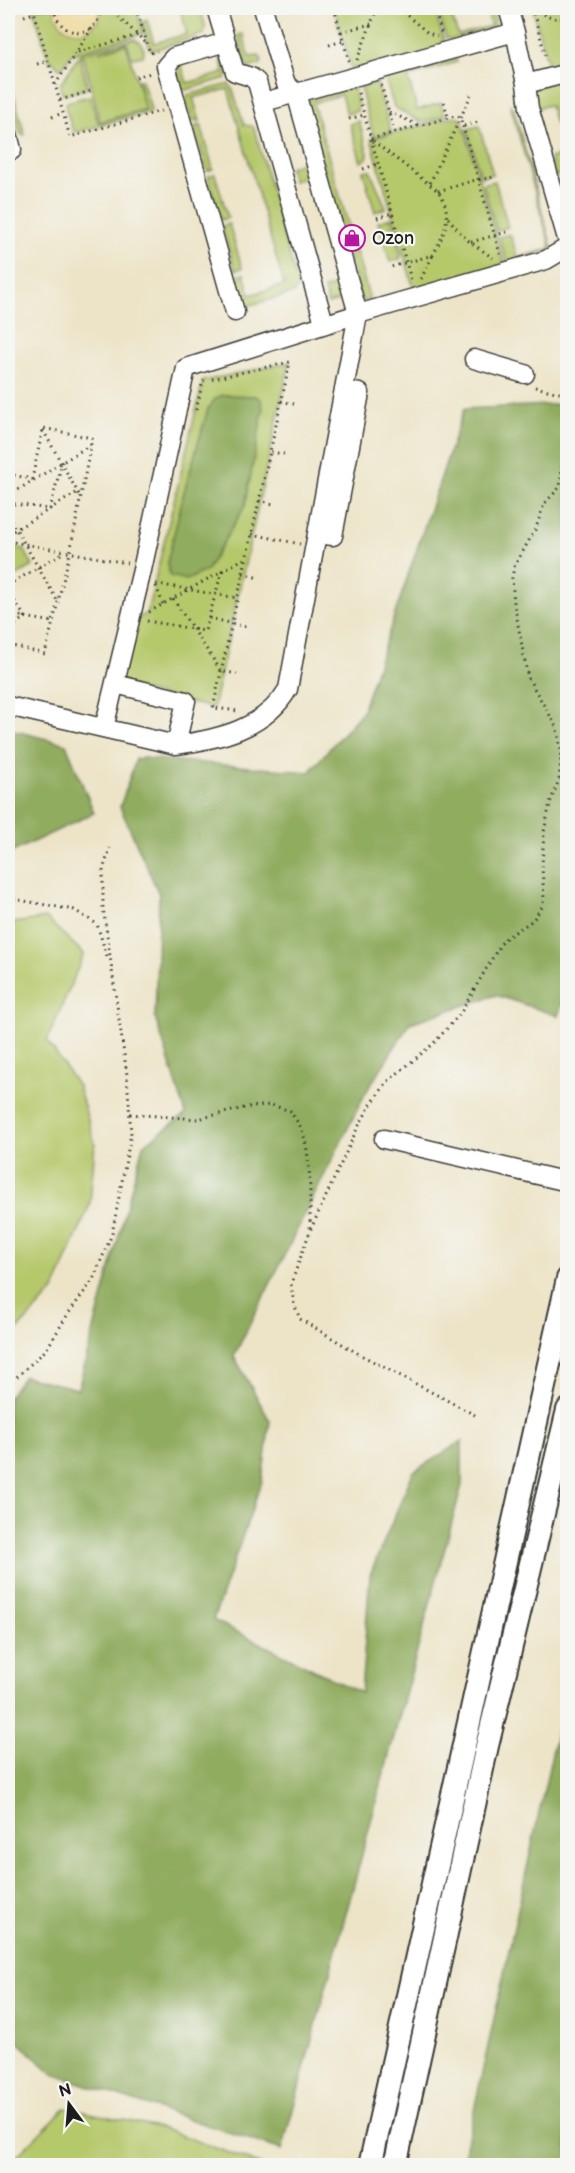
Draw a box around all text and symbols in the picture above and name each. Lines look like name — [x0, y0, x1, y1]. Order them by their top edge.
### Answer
shop icon: Ozon — [337, 223, 367, 253]
place label: Ozon — [372, 228, 414, 249]
north arrow — [39, 2074, 99, 2134]
text: N — [57, 2080, 74, 2102]

